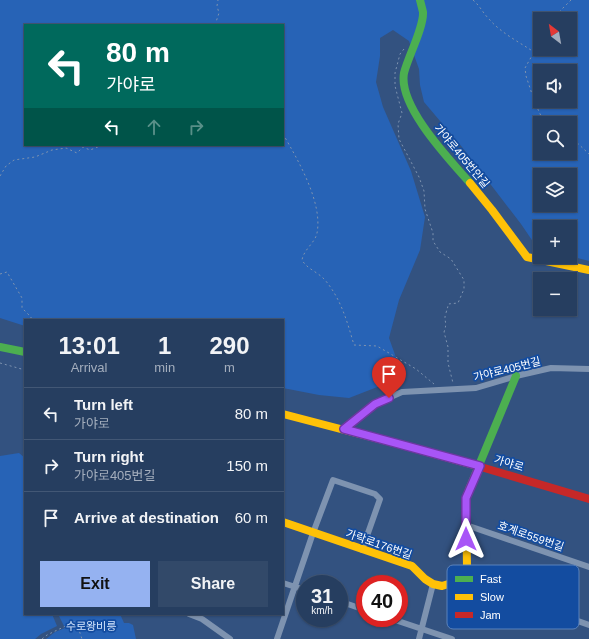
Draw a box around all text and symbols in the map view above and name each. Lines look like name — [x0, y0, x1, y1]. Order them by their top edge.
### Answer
north arrow — [533, 12, 577, 56]
map controls — [533, 12, 577, 316]
text: 80 m — [106, 37, 170, 68]
icon: left — [40, 40, 92, 92]
button: sound — [533, 64, 577, 108]
text: 가야로 — [106, 75, 156, 95]
icon: left — [101, 116, 123, 138]
icon: ahead — [143, 116, 165, 138]
icon: right — [185, 116, 207, 138]
button: search — [533, 116, 577, 160]
street label: 가야로405번안길 — [432, 122, 492, 190]
button: layers — [533, 168, 577, 212]
button: + — [533, 220, 577, 264]
button: − — [533, 272, 577, 316]
text: 13:01 — [58, 332, 120, 359]
text: 1 — [158, 332, 171, 359]
text: 290 — [210, 332, 250, 359]
street label: 가야로405번길 — [472, 355, 542, 383]
pin — [372, 357, 406, 398]
text: Arrival — [71, 360, 108, 375]
text: min — [154, 360, 175, 375]
text: m — [224, 360, 235, 375]
icon: arrive — [378, 363, 400, 385]
text: Turn left — [74, 396, 133, 413]
icon: left — [40, 403, 62, 425]
text: 80 m — [235, 405, 268, 422]
text: 가야로 — [74, 416, 110, 431]
text: Turn right — [74, 448, 144, 465]
street label: 가야로 — [493, 453, 525, 473]
icon: right — [40, 455, 62, 477]
text: 150 m — [226, 457, 268, 474]
text: 가야로405번길 — [74, 468, 156, 483]
icon: arrive — [40, 507, 62, 529]
text: Arrive at destination — [74, 509, 219, 526]
text: 60 m — [235, 509, 268, 526]
position arrow — [445, 518, 487, 560]
street label: 호계로559번길 — [496, 519, 566, 553]
street label: 가락로176번길 — [344, 527, 414, 561]
button: Exit — [40, 561, 150, 607]
button: Share — [158, 561, 268, 607]
legend — [447, 565, 579, 629]
text: Fast — [480, 573, 501, 585]
speed limit sign: 40 — [356, 575, 408, 627]
text: 31 — [311, 585, 333, 607]
text: Slow — [480, 591, 504, 603]
text: km/h — [311, 605, 333, 616]
text: Jam — [480, 609, 501, 621]
park label: 수로왕비릉 — [66, 620, 116, 632]

